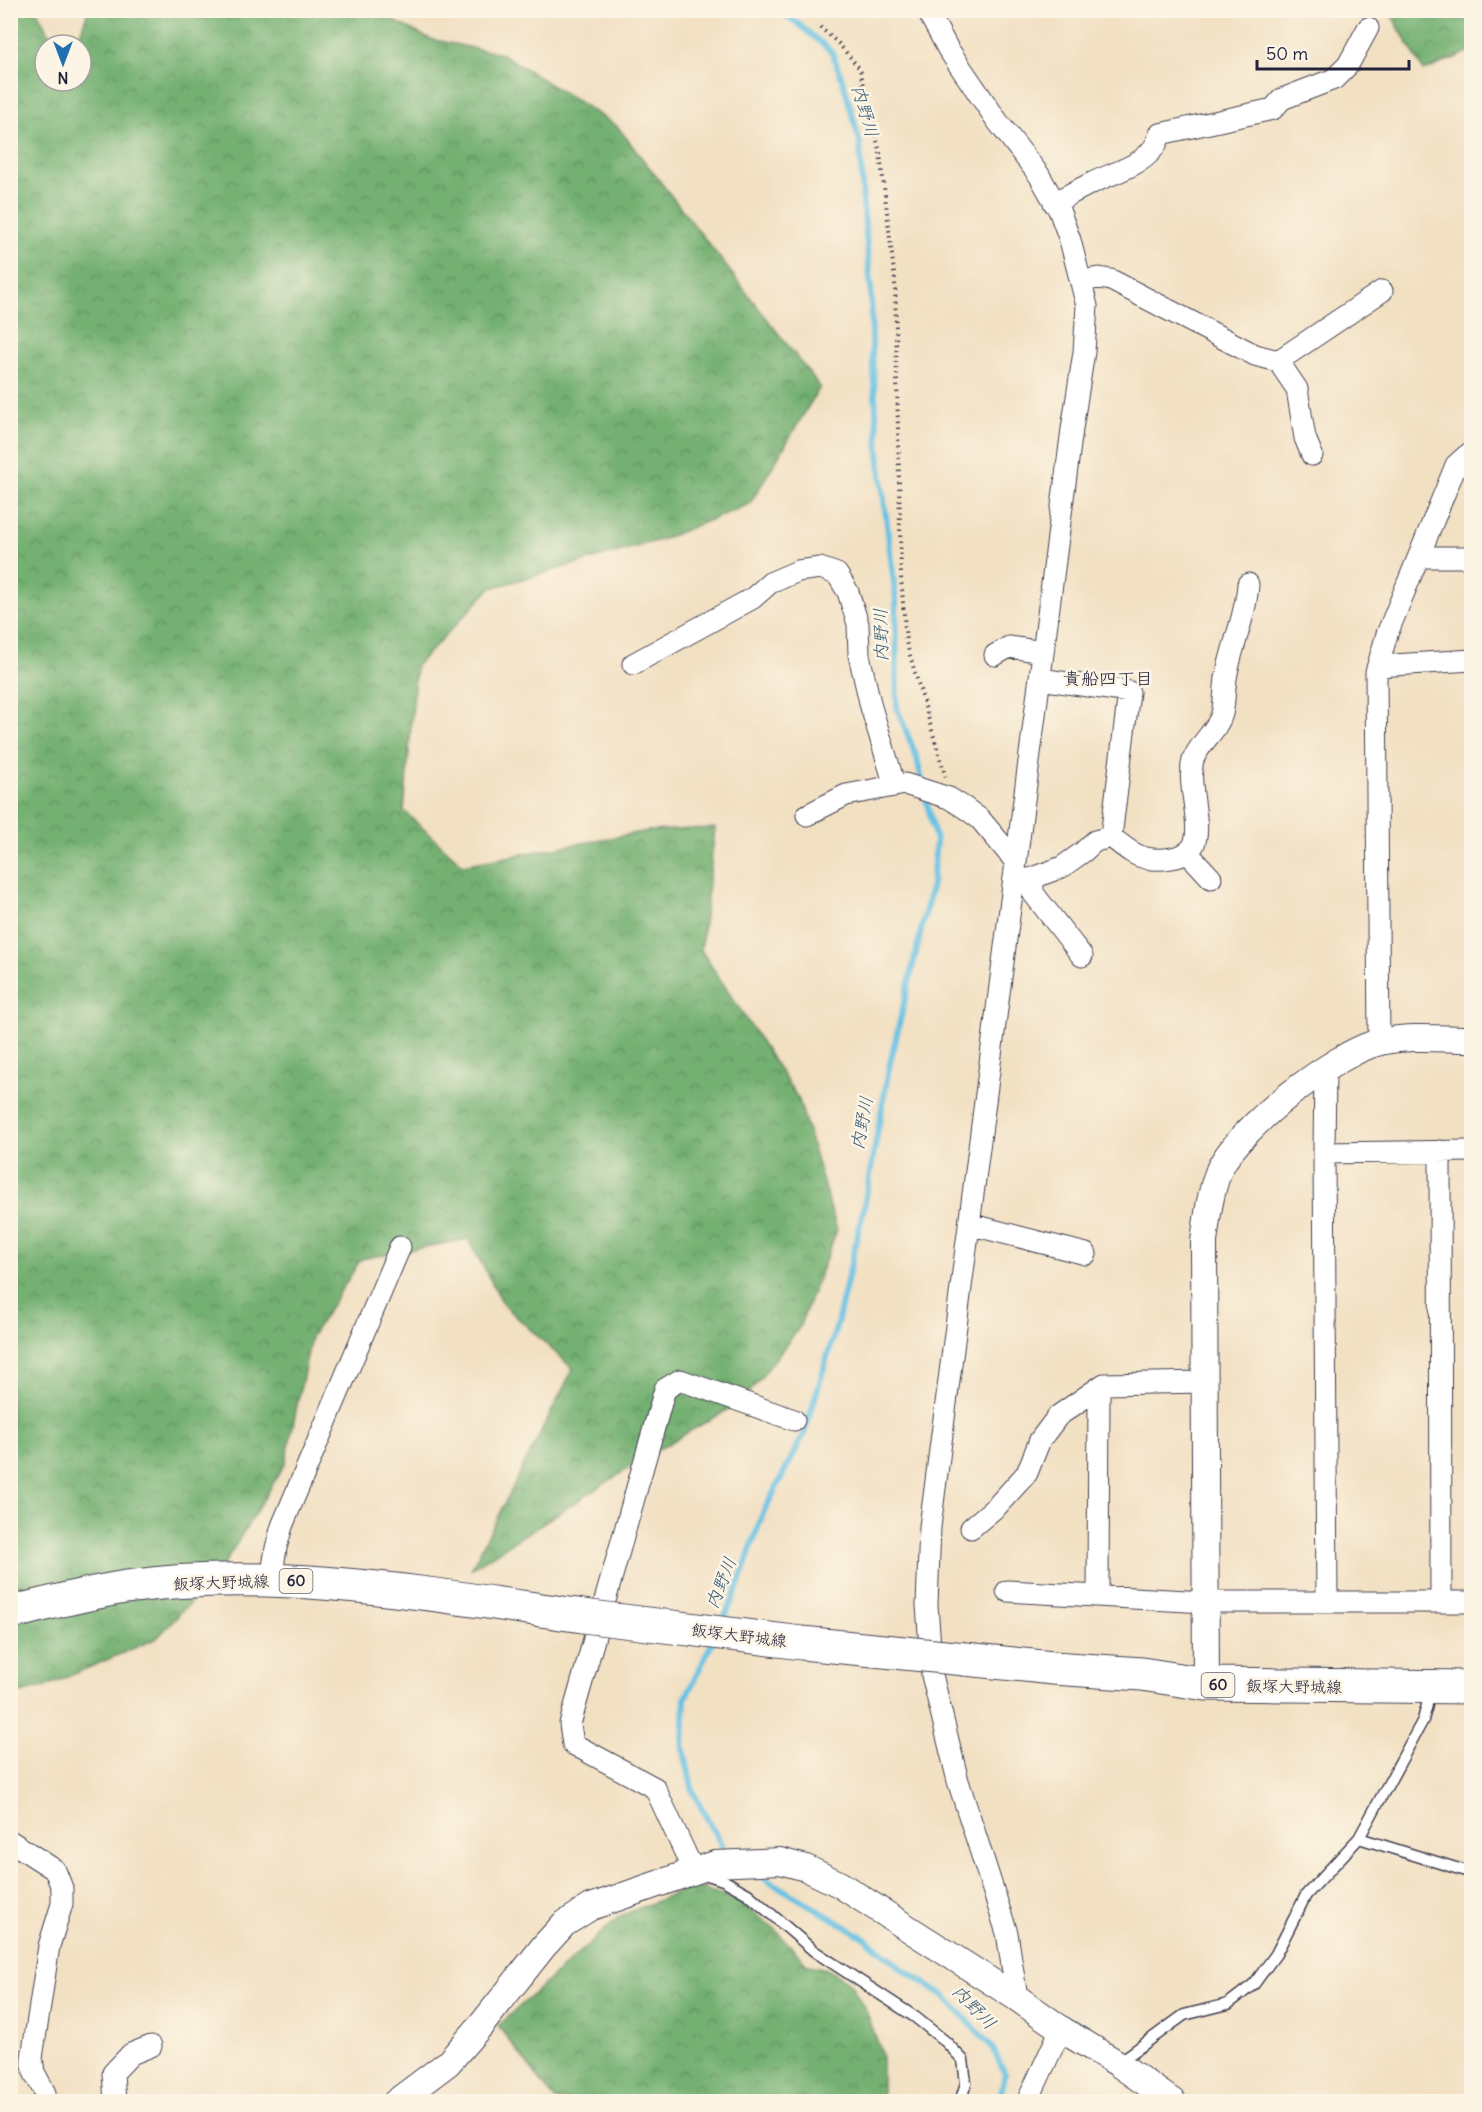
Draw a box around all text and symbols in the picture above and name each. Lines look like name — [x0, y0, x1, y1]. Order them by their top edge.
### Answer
north arrow — [33, 33, 93, 93]
scale bar — [1257, 33, 1408, 71]
text: 50 m — [1266, 42, 1308, 65]
text: N — [57, 68, 69, 88]
water label: 内野川 — [847, 82, 884, 140]
water label: 内野川 — [869, 608, 892, 662]
district label: 貴船四丁目 — [1063, 667, 1153, 690]
water label: 内野川 — [845, 1094, 878, 1152]
water label: 内野川 — [700, 1553, 741, 1612]
road number: 60 — [280, 1569, 312, 1593]
street label: 飯塚大野城線 — [173, 1570, 269, 1594]
street label: 飯塚大野城線 — [690, 1619, 788, 1651]
road number: 60 — [1202, 1673, 1234, 1697]
street label: 飯塚大野城線 — [1246, 1675, 1342, 1697]
water label: 内野川 — [947, 1979, 1001, 2034]

